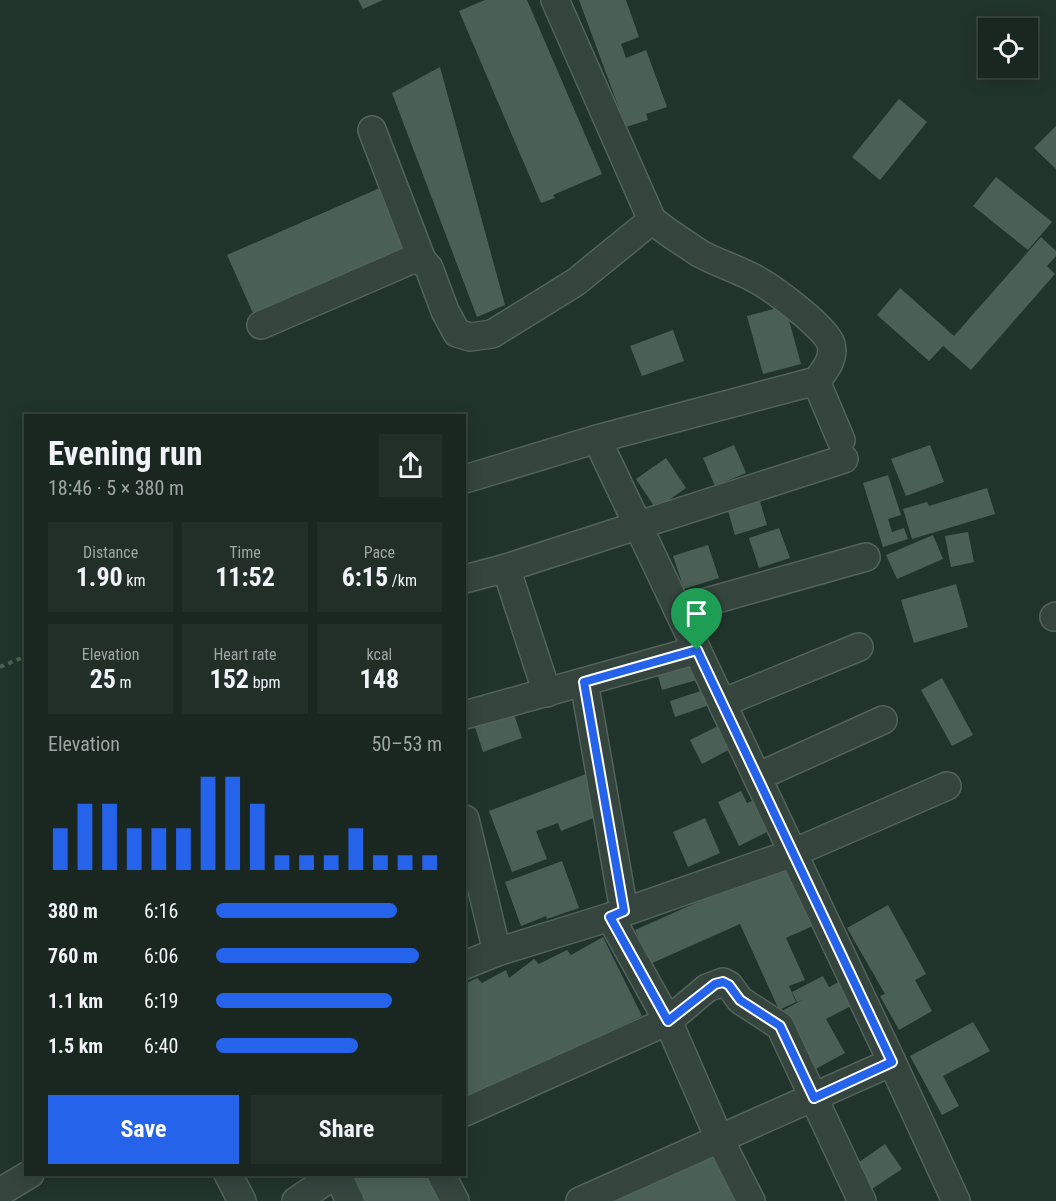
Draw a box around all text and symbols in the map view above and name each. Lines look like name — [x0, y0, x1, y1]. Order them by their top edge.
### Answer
map controls — [978, 18, 1038, 78]
button: locate — [978, 18, 1038, 78]
text: Evening run — [48, 434, 203, 473]
button: share — [379, 434, 442, 497]
text: 18:46 · 5 × 380 m — [48, 476, 184, 500]
text: Distance — [83, 543, 138, 562]
text: Time — [229, 543, 261, 562]
text: Pace — [364, 543, 395, 562]
text: 1.90 — [76, 562, 123, 592]
text: 11:52 — [215, 562, 275, 592]
text: 6:15 — [342, 562, 388, 592]
text: km — [123, 571, 146, 590]
text: /km — [388, 571, 417, 590]
pin — [671, 588, 722, 650]
icon: arrive — [680, 597, 713, 630]
text: Elevation — [82, 645, 139, 664]
text: Heart rate — [213, 645, 277, 664]
text: kcal — [366, 645, 392, 664]
text: 25 — [90, 664, 116, 694]
text: 152 — [210, 664, 249, 694]
text: 148 — [360, 664, 399, 694]
text: m — [116, 673, 132, 692]
text: bpm — [249, 673, 280, 692]
text: Elevation — [48, 732, 120, 756]
text: 50–53 m — [371, 732, 442, 756]
text: 380 m — [48, 899, 98, 923]
text: 6:16 — [144, 899, 178, 923]
text: 760 m — [48, 944, 98, 968]
text: 6:06 — [144, 944, 178, 968]
text: 1.1 km — [48, 989, 103, 1013]
text: 6:19 — [144, 989, 178, 1013]
text: 1.5 km — [48, 1034, 103, 1058]
text: 6:40 — [144, 1034, 178, 1058]
button: Save — [48, 1095, 239, 1164]
button: Share — [251, 1095, 442, 1164]

